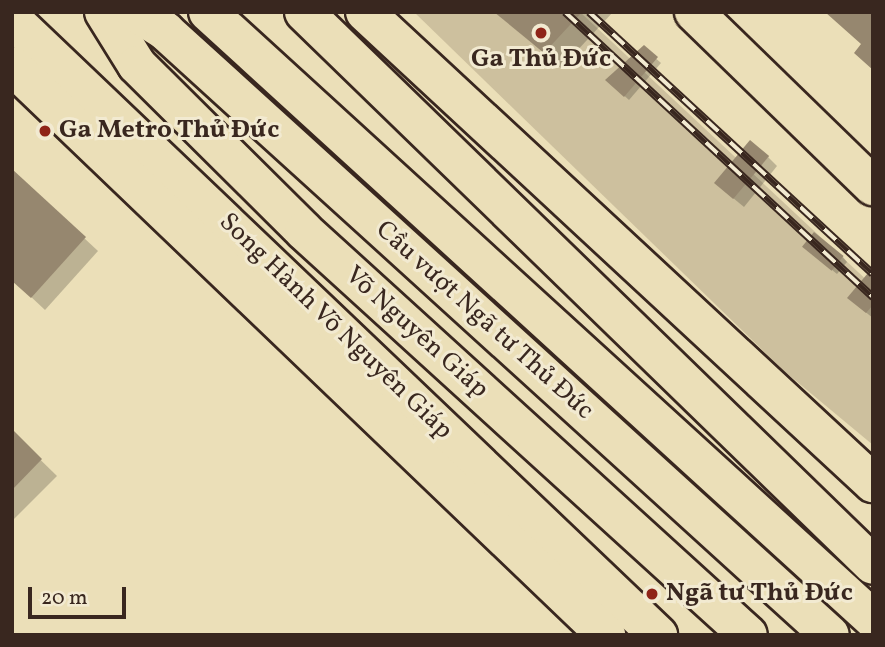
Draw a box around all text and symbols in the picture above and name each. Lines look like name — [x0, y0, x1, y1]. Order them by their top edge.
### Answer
marker: Ga Thủ Đức — [533, 25, 549, 41]
place label: Ga Thủ Đức — [471, 44, 611, 76]
place label: Ga Metro Thủ Đức — [59, 115, 280, 147]
marker: Ga Metro Thủ Đức — [37, 123, 53, 139]
street label: Song Hành Võ Nguyên Giáp — [211, 207, 459, 447]
street label: Cầu vượt Ngã tư Thủ Đức — [368, 214, 600, 428]
street label: Võ Nguyên Giáp — [338, 260, 494, 406]
scale bar — [32, 574, 130, 618]
place label: Ngã tư Thủ Đức — [666, 578, 853, 610]
text: 20 m — [41, 584, 87, 613]
marker: Ngã tư Thủ Đức — [644, 586, 660, 602]

